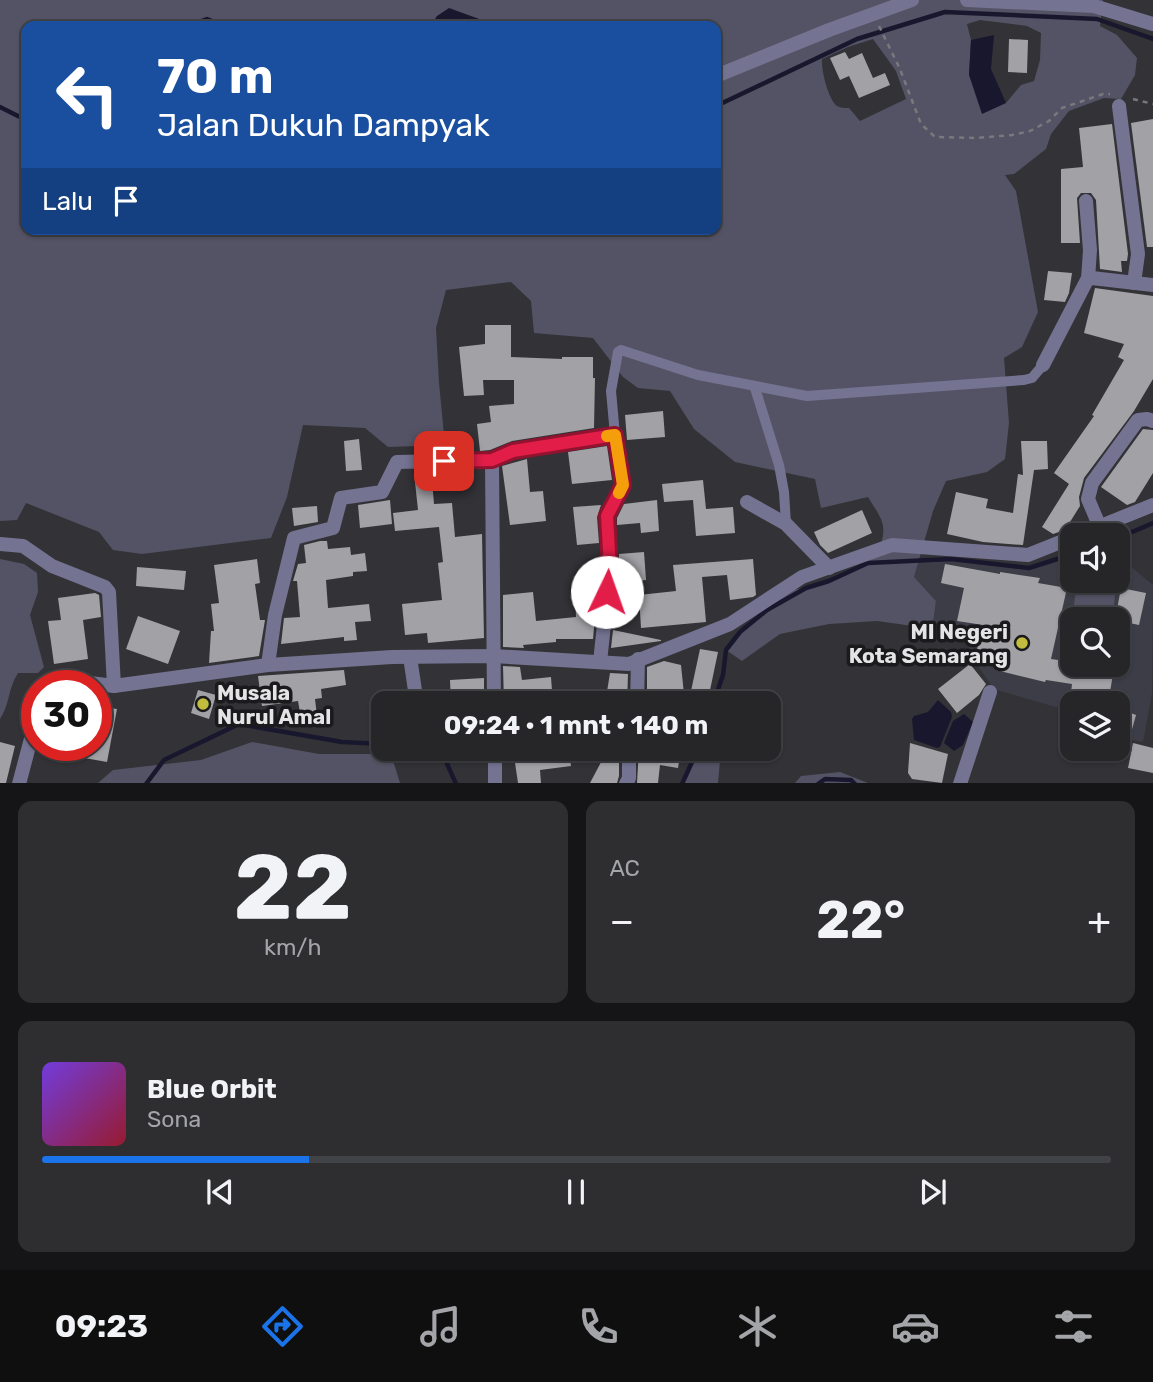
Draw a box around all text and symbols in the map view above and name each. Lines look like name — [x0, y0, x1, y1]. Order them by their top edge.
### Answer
text: 70 m — [157, 47, 274, 105]
icon: left — [42, 49, 133, 140]
text: Jalan Dukuh Dampyak — [157, 106, 490, 144]
icon: arrive — [107, 182, 145, 220]
text: Lalu — [42, 186, 93, 217]
pin — [414, 431, 474, 491]
icon: arrive — [425, 442, 463, 480]
map controls — [1060, 523, 1130, 761]
button: sound — [1060, 523, 1130, 593]
position arrow — [570, 555, 644, 629]
button: search — [1060, 607, 1130, 677]
place label: MI Negeri Kota Semarang — [849, 619, 1008, 668]
marker: MI Negeri Kota Semarang — [1014, 635, 1030, 651]
speed limit sign: 30 — [21, 670, 112, 761]
place label: Musala Nurul Amal — [217, 680, 331, 729]
button: layers — [1060, 691, 1130, 761]
marker: Musala Nurul Amal — [195, 696, 211, 712]
text: 09:24 · 1 mnt · 140 m — [444, 710, 708, 741]
text: 22 — [234, 833, 352, 941]
text: AC — [610, 854, 640, 882]
text: 22° — [816, 889, 905, 951]
text: − — [610, 898, 634, 944]
text: + — [1087, 898, 1111, 944]
text: km/h — [264, 933, 321, 961]
text: Blue Orbit — [147, 1074, 277, 1105]
text: Sona — [147, 1105, 201, 1133]
icon: previous — [201, 1173, 239, 1211]
icon: pause — [557, 1173, 595, 1211]
icon: next — [914, 1173, 952, 1211]
icon: directions — [258, 1302, 307, 1351]
icon: music — [416, 1302, 465, 1351]
icon: phone — [574, 1302, 623, 1351]
icon: climate — [733, 1302, 782, 1351]
icon: car — [891, 1302, 940, 1351]
icon: filters — [1049, 1302, 1098, 1351]
text: 09:23 — [55, 1307, 148, 1345]

